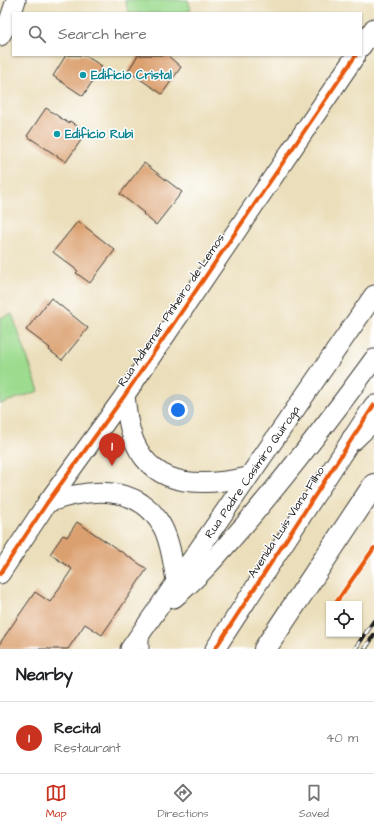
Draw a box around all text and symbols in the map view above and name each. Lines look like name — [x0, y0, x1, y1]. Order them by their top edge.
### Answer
search box — [12, 12, 362, 56]
icon: search — [26, 23, 48, 45]
text: Search here — [58, 24, 147, 45]
place label: Edifício Cristal — [91, 67, 172, 84]
marker: Edifício Cristal — [78, 70, 88, 80]
place label: Edifício Rubi — [65, 126, 133, 143]
marker: Edifício Rubi — [52, 129, 62, 139]
street label: Rua Adhemar Pinheiro de Lemos — [114, 231, 229, 390]
your location — [168, 400, 188, 420]
street label: Rua Padre Casimiro Quiroga — [201, 403, 304, 542]
pin: 1 — [99, 433, 125, 466]
street label: Avenida Luís Viana Filho — [244, 463, 329, 581]
map controls — [326, 601, 362, 637]
button: locate — [326, 601, 362, 637]
text: Nearby — [16, 663, 73, 687]
text: Recital — [54, 718, 101, 739]
text: 1 — [28, 729, 30, 747]
text: 40 m — [326, 729, 358, 747]
text: Restaurant — [54, 739, 121, 757]
tab: Map — [45, 782, 67, 821]
tab: Directions — [157, 782, 209, 821]
tab: Saved — [299, 782, 329, 821]

